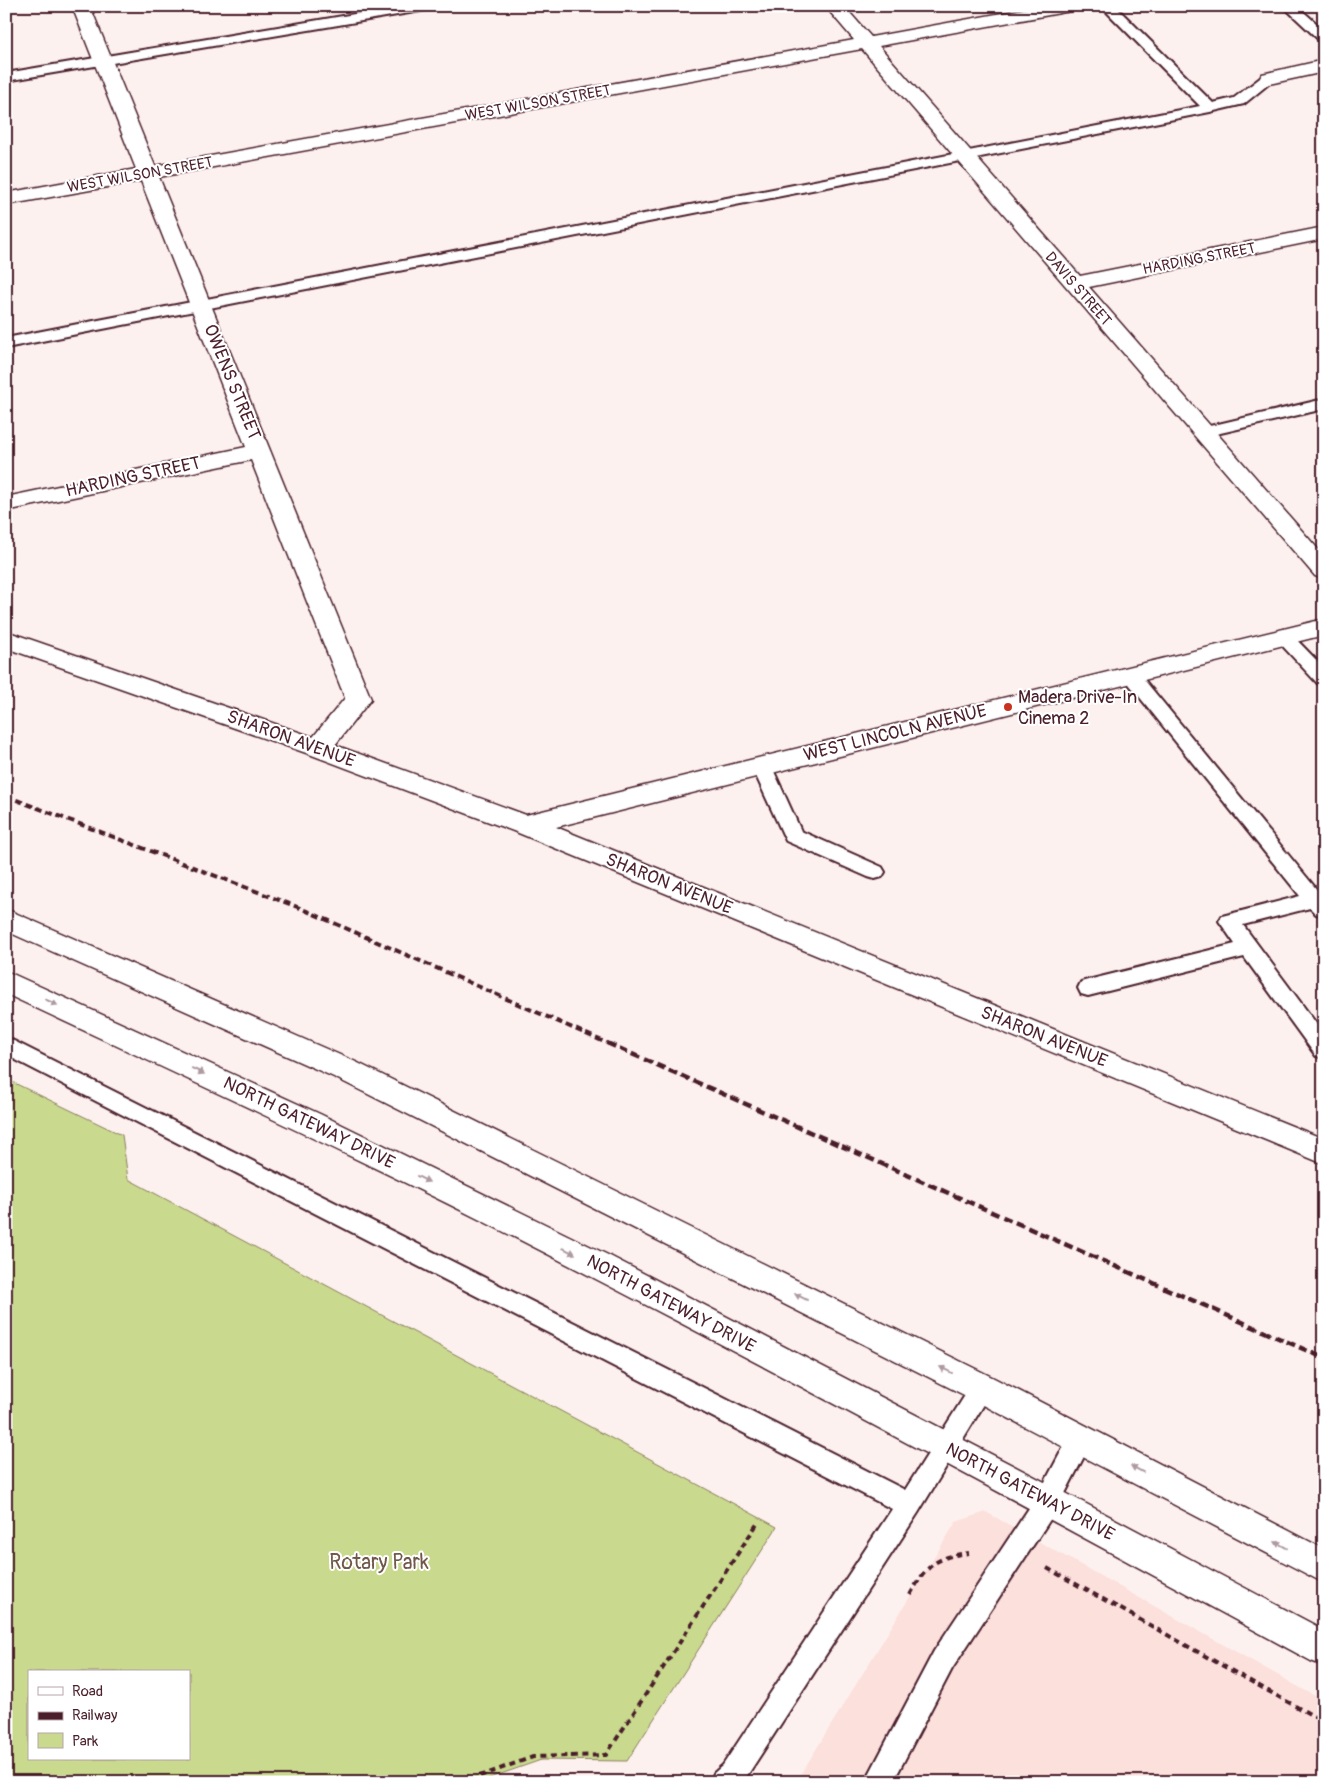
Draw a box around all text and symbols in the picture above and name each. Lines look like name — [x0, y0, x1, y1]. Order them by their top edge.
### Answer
street label: WEST WILSON STREET — [464, 81, 612, 125]
street label: WEST WILSON STREET — [66, 153, 214, 197]
street label: HARDING STREET — [1141, 239, 1257, 279]
street label: DAVIS STREET — [1041, 248, 1115, 330]
street label: OWENS STREET — [198, 321, 266, 443]
street label: HARDING STREET — [63, 451, 203, 503]
place label: Madera Drive-In Cinema 2 — [1018, 686, 1137, 730]
street label: WEST LINCOLN AVENUE — [801, 699, 989, 767]
marker: Madera Drive-In Cinema 2 — [1002, 701, 1014, 713]
street label: SHARON AVENUE — [224, 705, 358, 773]
street label: SHARON AVENUE — [602, 848, 736, 920]
one-way arrow — [43, 998, 58, 1007]
street label: SHARON AVENUE — [977, 1001, 1111, 1073]
one-way arrow — [191, 1067, 205, 1075]
street label: NORTH GATEWAY DRIVE — [219, 1071, 399, 1175]
one-way arrow — [416, 1174, 431, 1183]
one-way arrow — [562, 1247, 576, 1255]
street label: NORTH GATEWAY DRIVE — [583, 1250, 759, 1358]
one-way arrow — [794, 1293, 808, 1301]
one-way arrow — [939, 1366, 953, 1374]
street label: NORTH GATEWAY DRIVE — [942, 1438, 1118, 1546]
one-way arrow — [1130, 1465, 1144, 1473]
one-way arrow — [1273, 1541, 1288, 1549]
park label: Rotary Park — [329, 1549, 429, 1576]
legend — [28, 1670, 190, 1760]
text: Road — [72, 1682, 103, 1701]
text: Railway — [72, 1706, 118, 1725]
text: Park — [72, 1732, 99, 1751]

